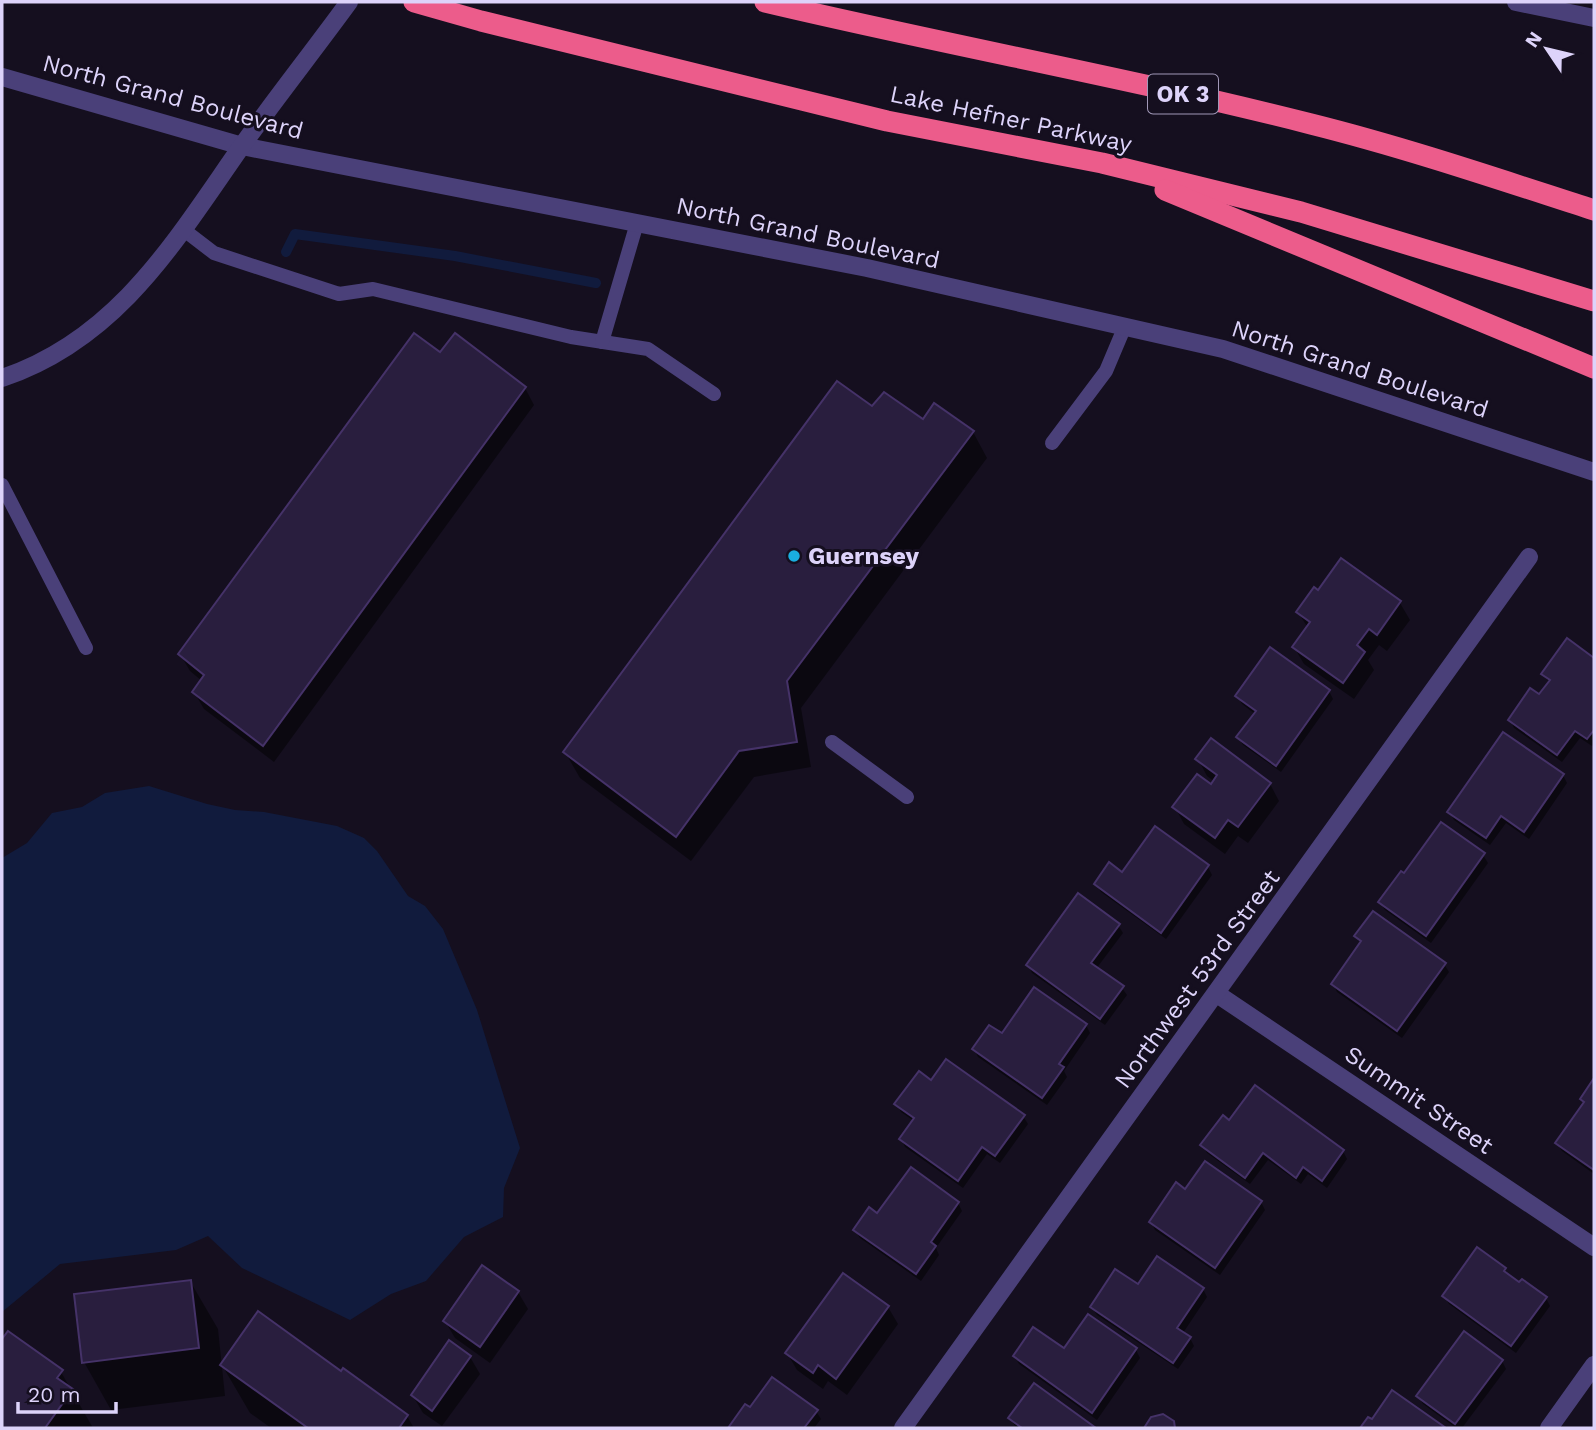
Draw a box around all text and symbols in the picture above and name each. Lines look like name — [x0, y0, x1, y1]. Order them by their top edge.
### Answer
north arrow — [1512, 14, 1582, 84]
text: N — [1520, 27, 1547, 52]
street label: North Grand Boulevard — [40, 49, 306, 145]
road number: OK 3 — [1148, 74, 1218, 114]
street label: Lake Hefner Parkway — [888, 80, 1135, 158]
street label: North Grand Boulevard — [674, 191, 942, 275]
street label: North Grand Boulevard — [1228, 314, 1492, 424]
place label: Guernsey — [808, 542, 920, 570]
marker: Guernsey — [786, 548, 802, 564]
street label: Northwest 53rd Street — [1108, 864, 1286, 1094]
street label: Summit Street — [1340, 1040, 1498, 1160]
scale bar — [18, 1370, 116, 1414]
text: 20 m — [28, 1382, 80, 1407]

